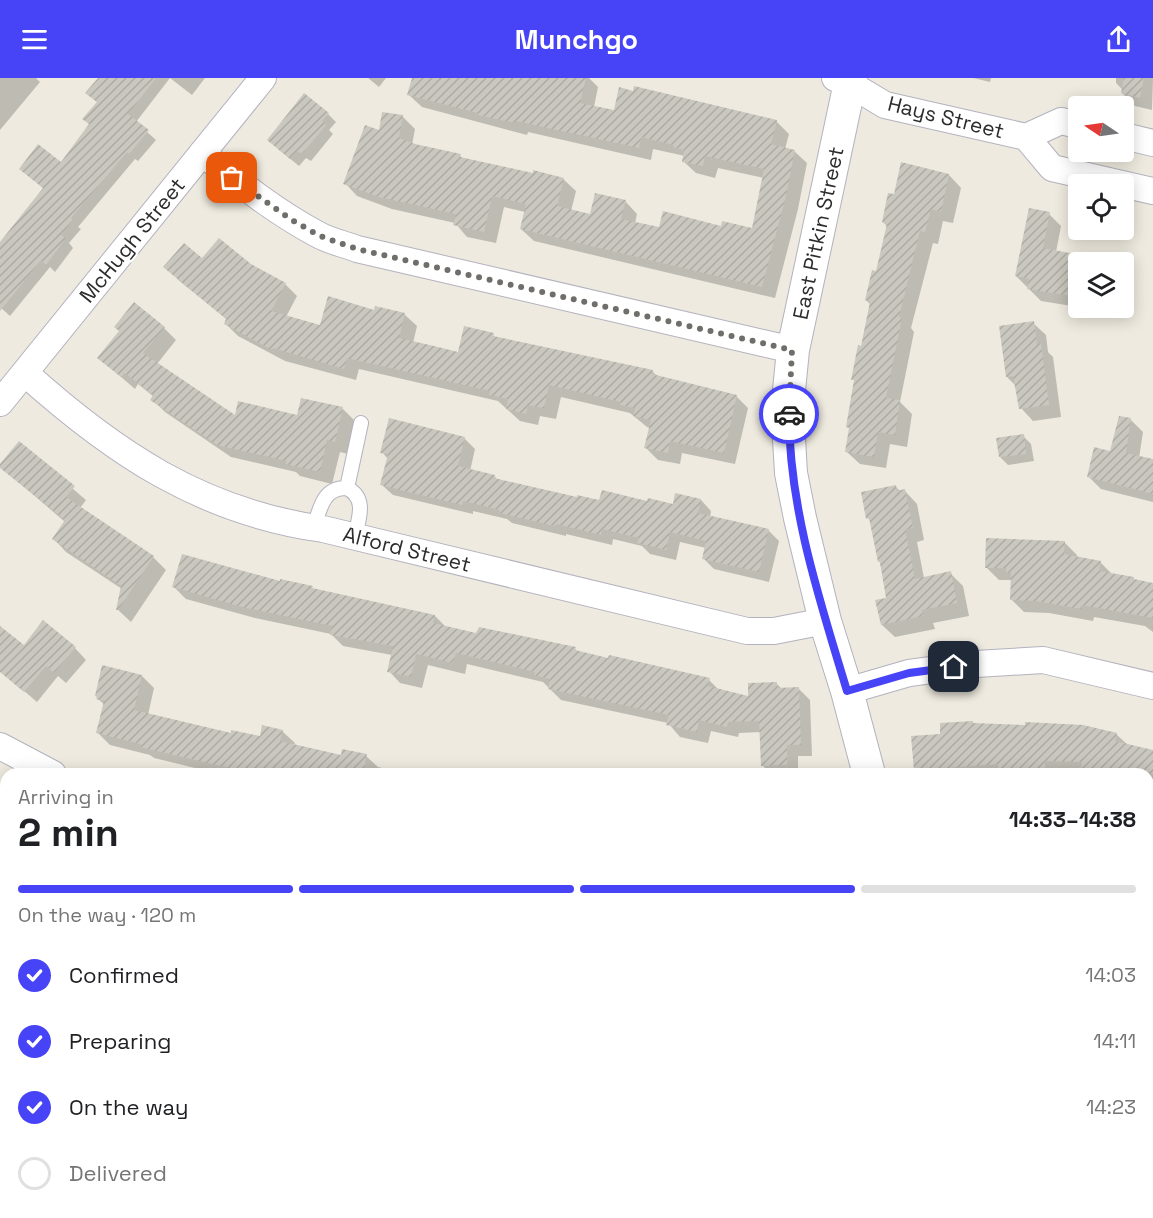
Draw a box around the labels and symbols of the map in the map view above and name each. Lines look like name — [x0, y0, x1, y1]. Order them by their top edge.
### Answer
street label: Hays Street — [885, 89, 1007, 145]
north arrow — [1068, 96, 1134, 162]
street label: East Pitkin Street — [786, 144, 850, 322]
pin — [206, 152, 257, 203]
street label: McHugh Street — [73, 172, 191, 308]
courier — [759, 384, 819, 444]
street label: Alford Street — [340, 520, 474, 578]
pin — [928, 641, 979, 692]

